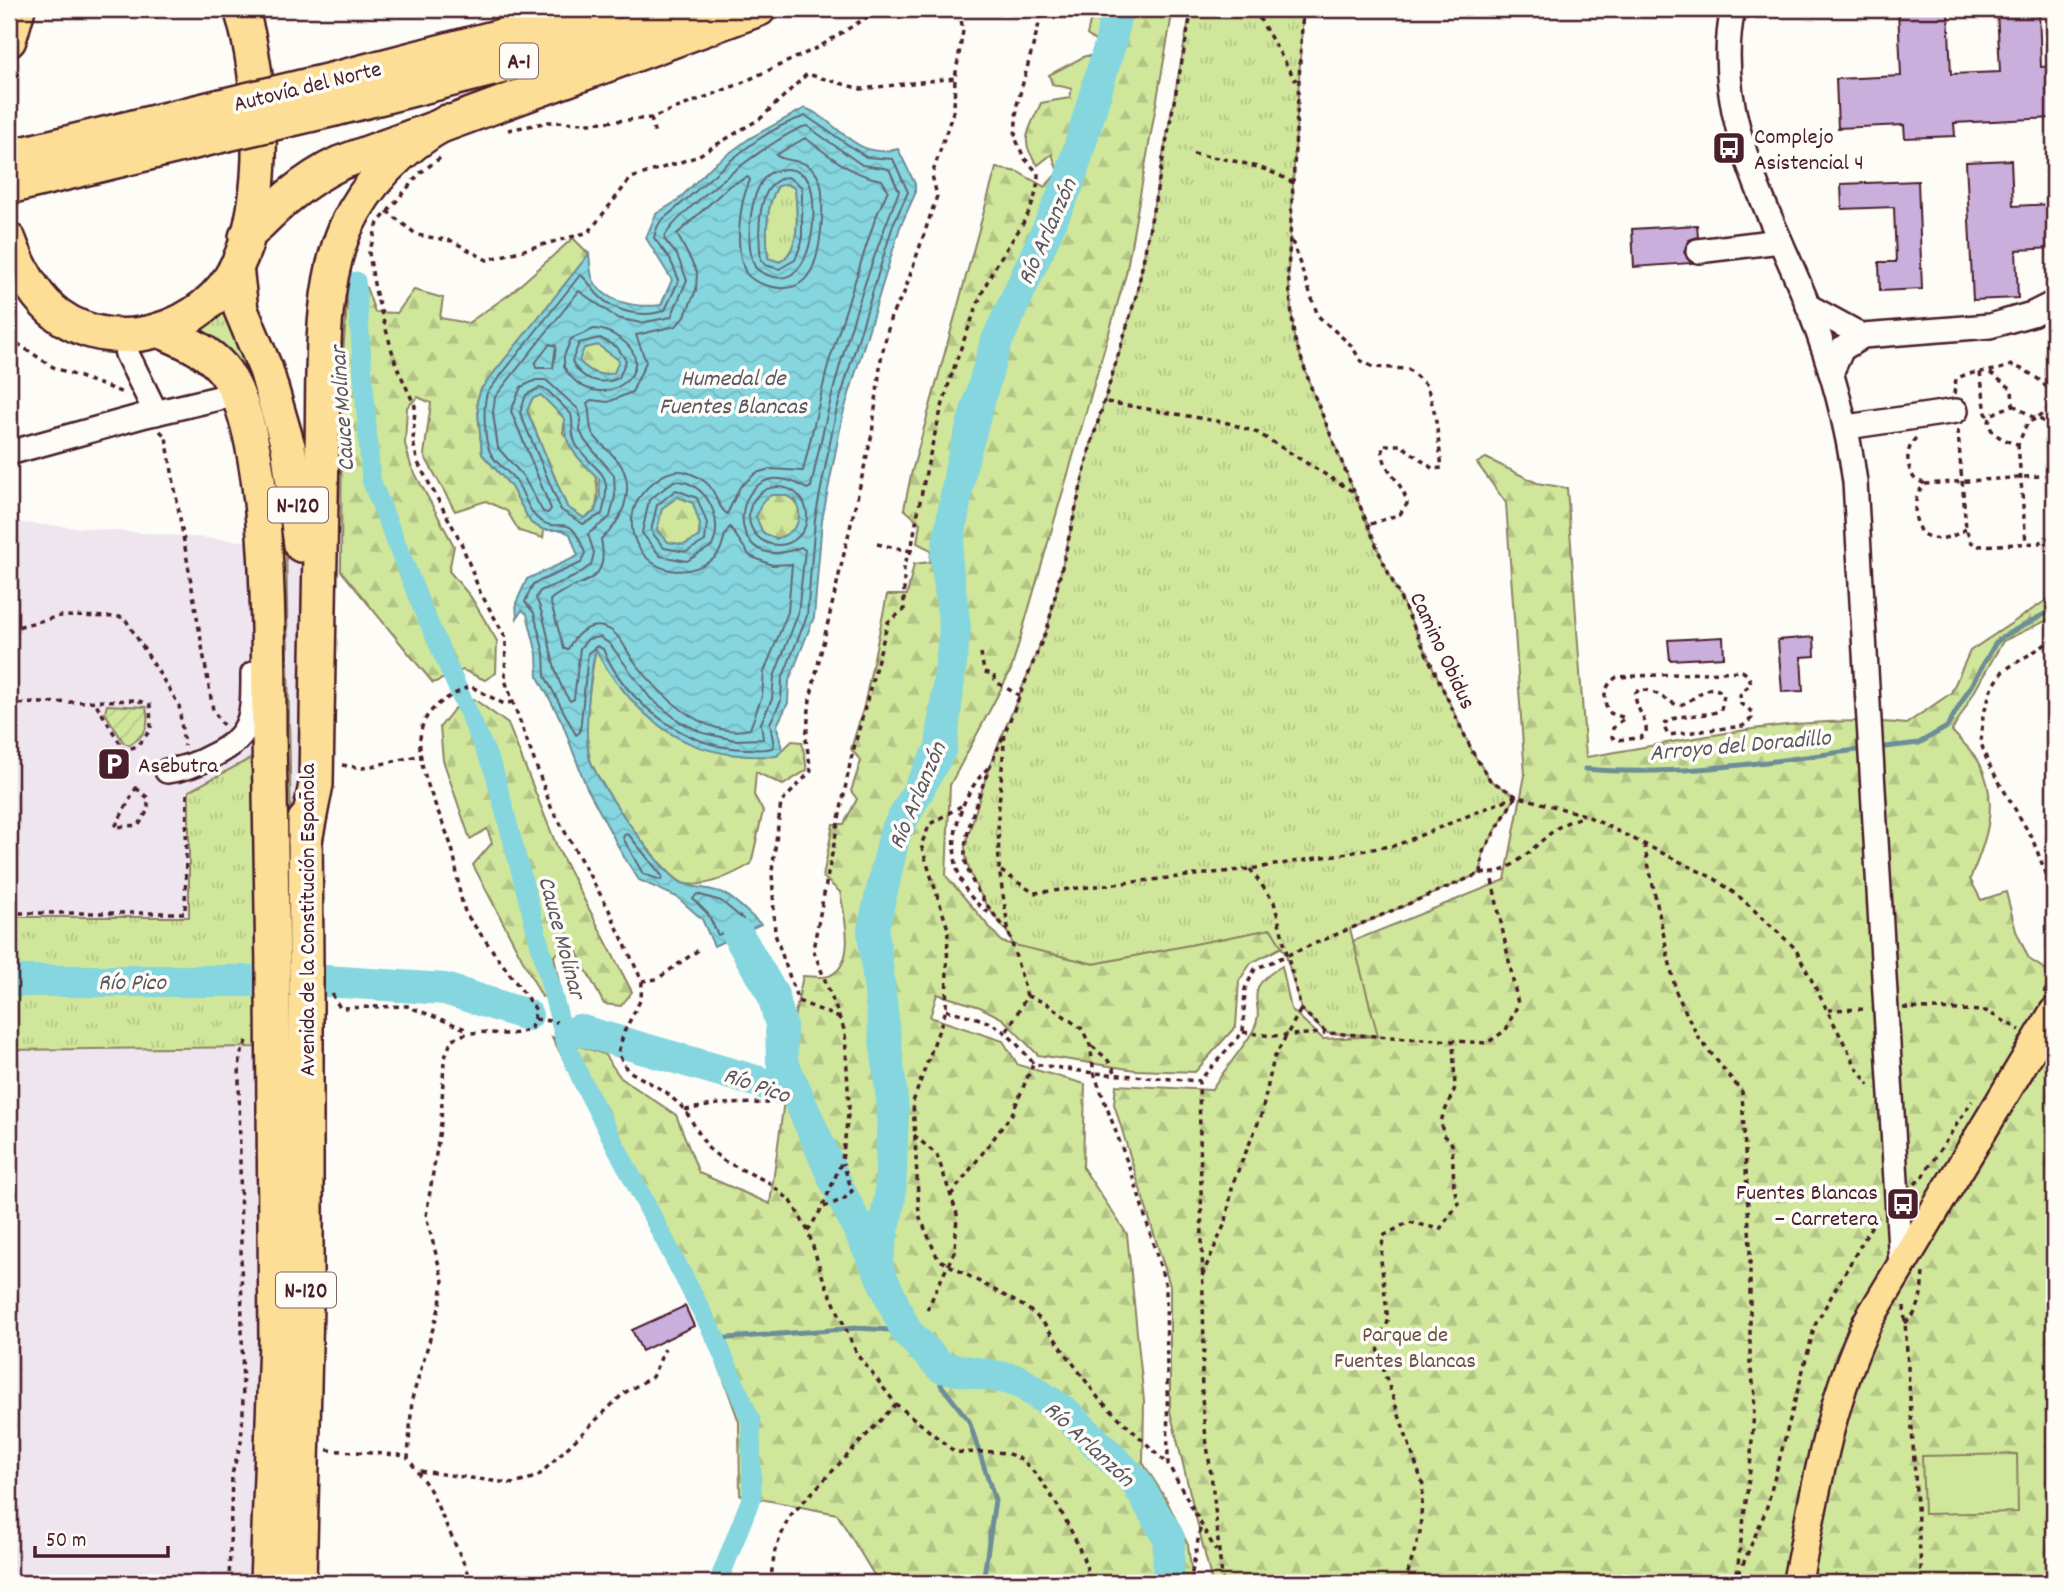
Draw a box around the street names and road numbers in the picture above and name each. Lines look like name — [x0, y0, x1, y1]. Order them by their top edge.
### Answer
road number: A-1 — [500, 43, 538, 78]
street label: Autovía del Norte — [230, 54, 385, 123]
road number: N-120 — [268, 488, 328, 522]
street label: Camino Obidus — [1399, 587, 1482, 716]
street label: Avenida de la Constitución Española — [293, 762, 326, 1076]
road number: N-120 — [276, 1272, 336, 1308]

